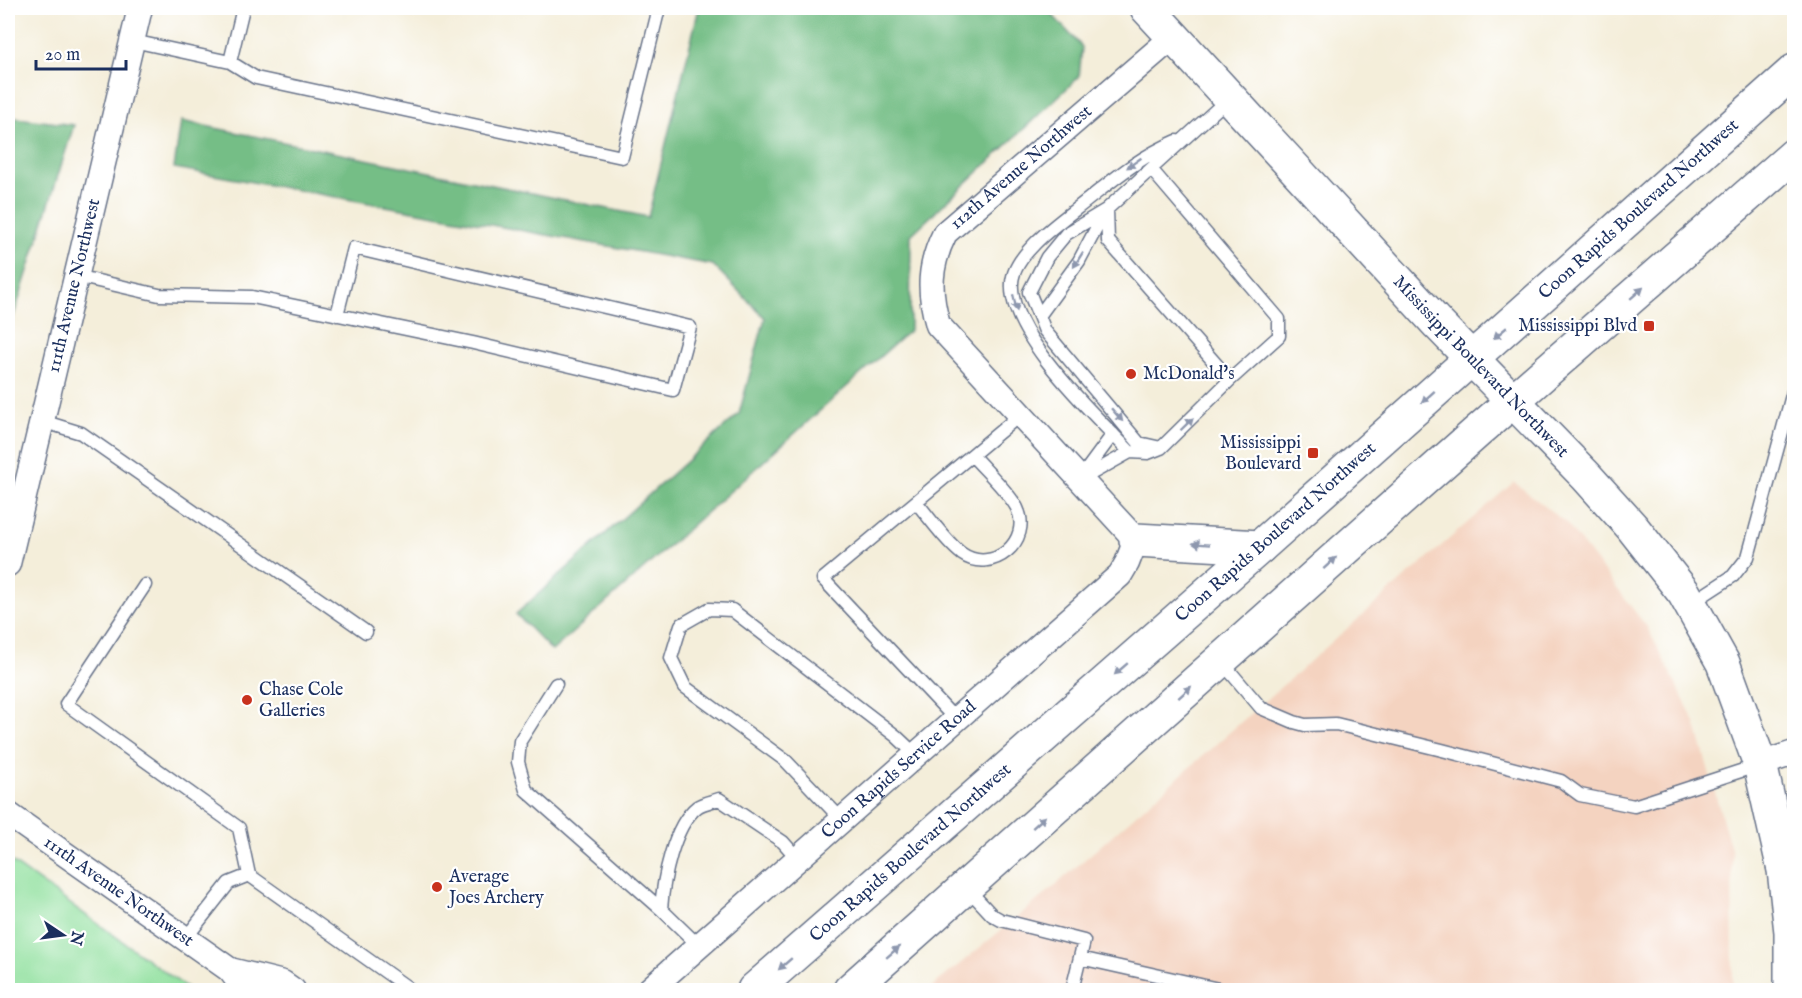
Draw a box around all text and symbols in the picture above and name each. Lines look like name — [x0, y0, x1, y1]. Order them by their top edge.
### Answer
scale bar — [36, 33, 126, 71]
text: 20 m — [45, 44, 80, 67]
street label: 112th Avenue Northwest — [945, 100, 1097, 235]
street label: Coon Rapids Boulevard Northwest — [1534, 114, 1744, 305]
one-way arrow — [1127, 157, 1143, 169]
street label: 111th Avenue Northwest — [42, 196, 106, 375]
one-way arrow — [1073, 252, 1084, 269]
street label: Mississippi Boulevard Northwest — [1388, 271, 1574, 463]
one-way arrow — [1629, 287, 1644, 300]
one-way arrow — [1011, 293, 1021, 312]
place label: Mississippi Blvd — [1518, 315, 1637, 338]
marker: Mississippi Blvd — [1642, 319, 1656, 333]
one-way arrow — [1492, 327, 1508, 340]
place label: McDonald's — [1143, 363, 1235, 386]
marker: McDonald's — [1124, 367, 1138, 381]
one-way arrow — [1421, 390, 1436, 403]
one-way arrow — [1111, 407, 1124, 423]
one-way arrow — [1179, 417, 1193, 431]
place label: Mississippi Boulevard — [1220, 432, 1301, 476]
street label: Coon Rapids Boulevard Northwest — [1170, 437, 1381, 627]
marker: Mississippi Boulevard — [1306, 446, 1320, 460]
one-way arrow — [1192, 539, 1211, 548]
one-way arrow — [1323, 556, 1338, 570]
one-way arrow — [1113, 662, 1129, 675]
place label: Chase Cole Galleries — [259, 679, 343, 723]
one-way arrow — [1177, 686, 1192, 699]
marker: Chase Cole Galleries — [240, 693, 254, 707]
street label: Coon Rapids Service Road — [817, 695, 981, 844]
street label: Coon Rapids Boulevard Northwest — [805, 758, 1016, 948]
one-way arrow — [1031, 816, 1046, 829]
street label: 111th Avenue Northwest — [40, 832, 198, 952]
place label: Average Joes Archery — [447, 866, 544, 910]
marker: Average Joes Archery — [430, 880, 444, 894]
north arrow — [33, 905, 93, 965]
one-way arrow — [886, 945, 901, 959]
one-way arrow — [778, 957, 793, 970]

